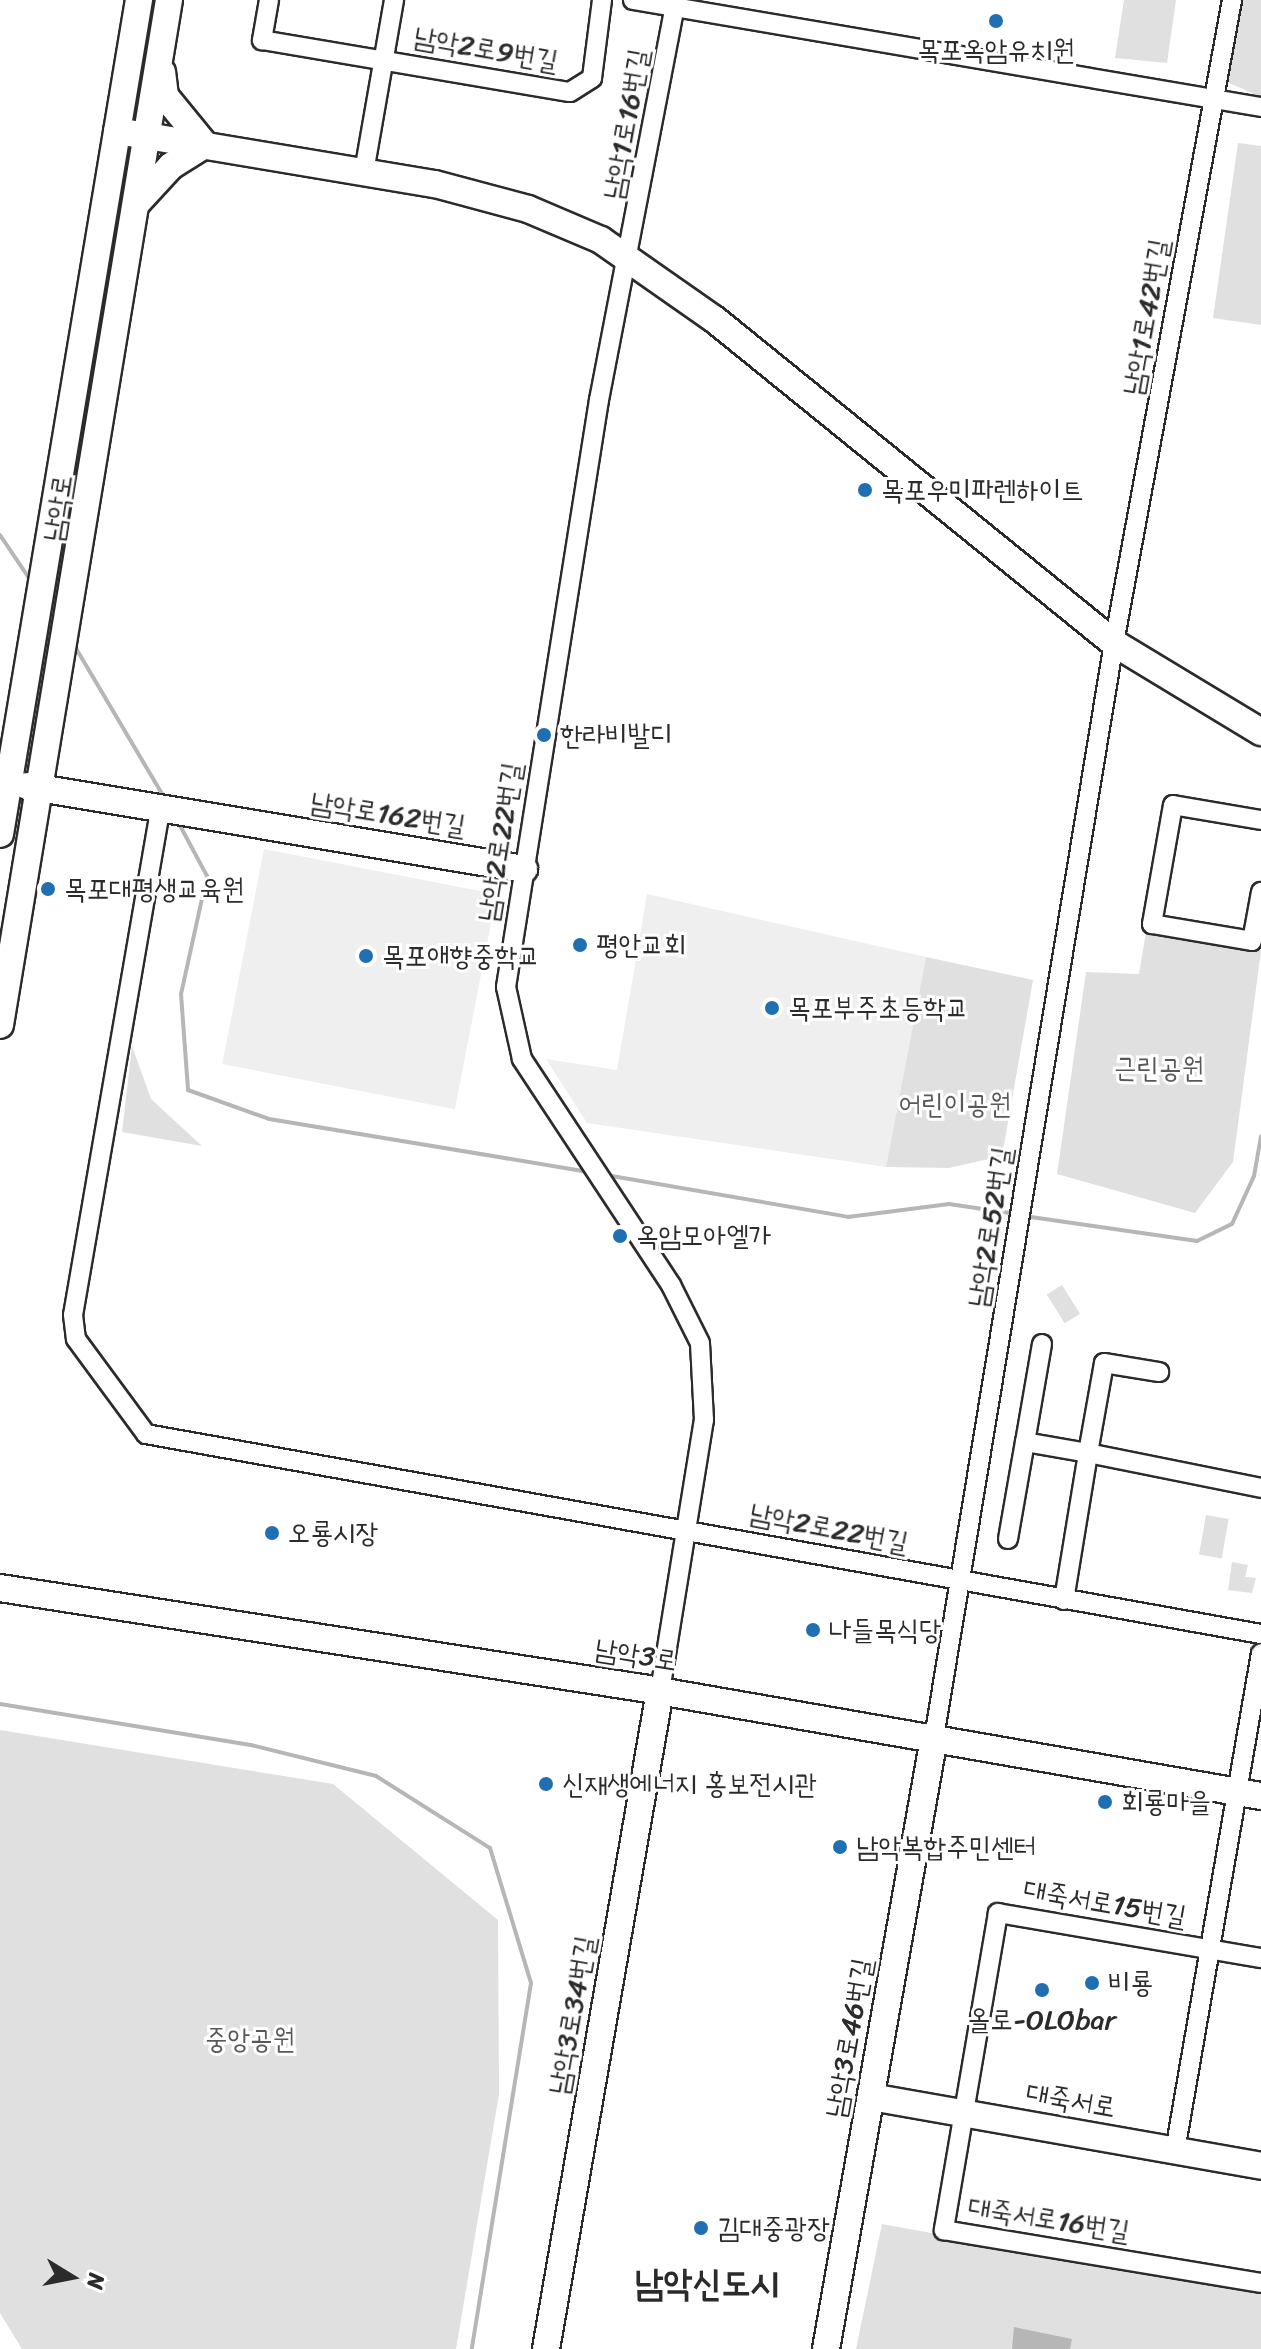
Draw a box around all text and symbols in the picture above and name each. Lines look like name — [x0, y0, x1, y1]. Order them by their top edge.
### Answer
marker: 목포옥암유치원 — [987, 12, 1005, 30]
street label: 남악2로9번길 — [411, 20, 561, 78]
place label: 목포옥암유치원 — [917, 33, 1075, 67]
street label: 남악1로16번길 — [596, 46, 656, 202]
street label: 남악1로42번길 — [1116, 236, 1176, 398]
street label: 남악로 — [36, 472, 80, 544]
place label: 목포우미파렌하이트 — [881, 473, 1084, 507]
marker: 목포우미파렌하이트 — [856, 481, 874, 499]
place label: 한라비발디 — [560, 718, 673, 752]
marker: 한라비발디 — [535, 726, 553, 744]
street label: 남악2로22번길 — [471, 760, 529, 924]
street label: 남악로162번길 — [308, 785, 468, 843]
place label: 목포대평생교육원 — [64, 872, 244, 906]
marker: 목포대평생교육원 — [39, 880, 57, 898]
place label: 평안교회 — [596, 928, 686, 962]
marker: 평안교회 — [571, 936, 589, 954]
place label: 목포애향중학교 — [382, 939, 540, 973]
marker: 목포애향중학교 — [357, 947, 375, 965]
place label: 목포부주초등학교 — [788, 991, 968, 1025]
marker: 목포부주초등학교 — [763, 999, 781, 1017]
park label: 근린공원 — [1114, 1051, 1204, 1085]
park label: 어린이공원 — [899, 1087, 1011, 1121]
street label: 남악2로52번길 — [961, 1144, 1019, 1310]
place label: 옥암모아엘가 — [636, 1219, 771, 1253]
marker: 옥암모아엘가 — [611, 1227, 629, 1245]
street label: 남악2로22번길 — [747, 1496, 911, 1560]
place label: 오룡시장 — [288, 1516, 378, 1550]
marker: 오룡시장 — [263, 1524, 281, 1542]
place label: 나들목식당 — [829, 1613, 942, 1647]
marker: 나들목식당 — [804, 1621, 822, 1639]
street label: 남악3로 — [592, 1632, 680, 1678]
place label: 신재생에너지 홍보전시관 — [562, 1767, 817, 1801]
marker: 신재생에너지 홍보전시관 — [537, 1775, 555, 1793]
place label: 회룡마을 — [1121, 1785, 1211, 1819]
marker: 회룡마을 — [1096, 1793, 1114, 1811]
place label: 남악복합주민센터 — [856, 1830, 1036, 1864]
marker: 남악복합주민센터 — [831, 1838, 849, 1856]
street label: 대죽서로15번길 — [1021, 1872, 1189, 1934]
street label: 남악3로34번길 — [541, 1933, 603, 2097]
street label: 남악3로46번길 — [818, 1956, 880, 2120]
place label: 비룡 — [1108, 1966, 1153, 2000]
marker: 비룡 — [1083, 1974, 1101, 1992]
marker: 올로-OLObar — [1033, 1981, 1051, 1999]
place label: 올로-OLObar — [968, 2003, 1116, 2037]
park label: 중앙공원 — [205, 2022, 295, 2056]
street label: 대죽서로 — [1024, 2076, 1118, 2124]
street label: 대죽서로16번길 — [966, 2190, 1132, 2248]
place label: 김대중광장 — [717, 2211, 830, 2245]
marker: 김대중광장 — [692, 2219, 710, 2237]
north arrow — [32, 2237, 112, 2317]
district label: 남악신도시 — [635, 2262, 779, 2306]
text: N — [76, 2270, 117, 2292]

